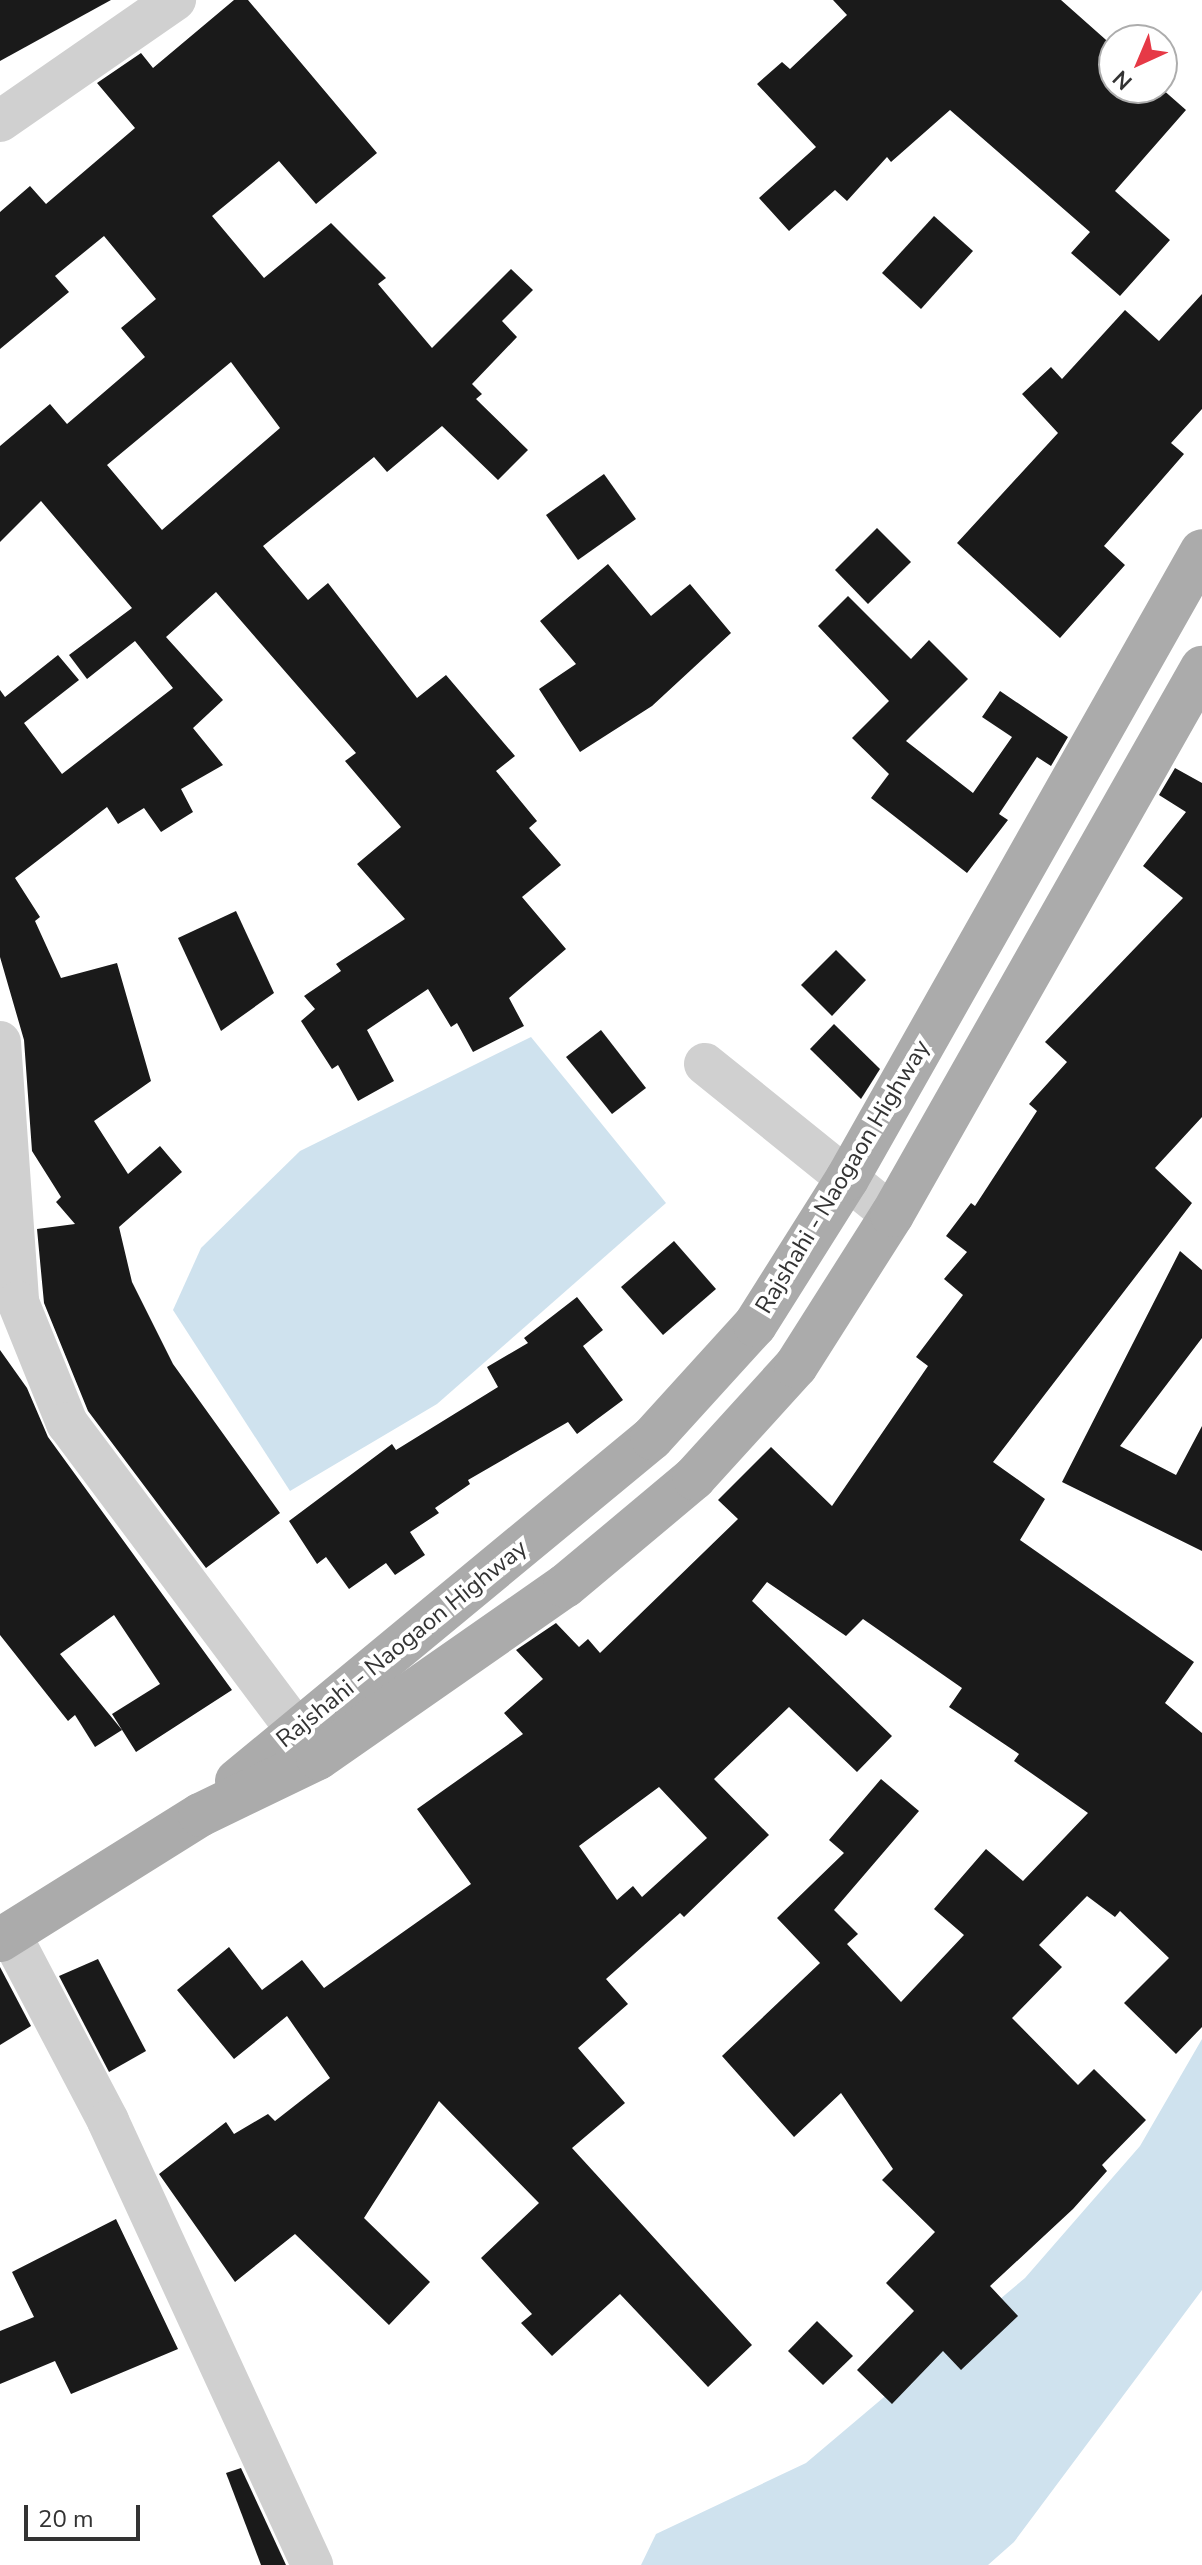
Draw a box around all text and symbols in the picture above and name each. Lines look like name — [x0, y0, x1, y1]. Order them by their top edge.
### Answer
north arrow — [1098, 24, 1178, 104]
text: N — [1106, 63, 1139, 96]
street label: Rajshahi - Naogaon Highway — [750, 1035, 936, 1319]
street label: Rajshahi - Naogaon Highway — [271, 1534, 533, 1754]
scale bar — [28, 2489, 144, 2539]
text: 20 m — [38, 2503, 94, 2535]

